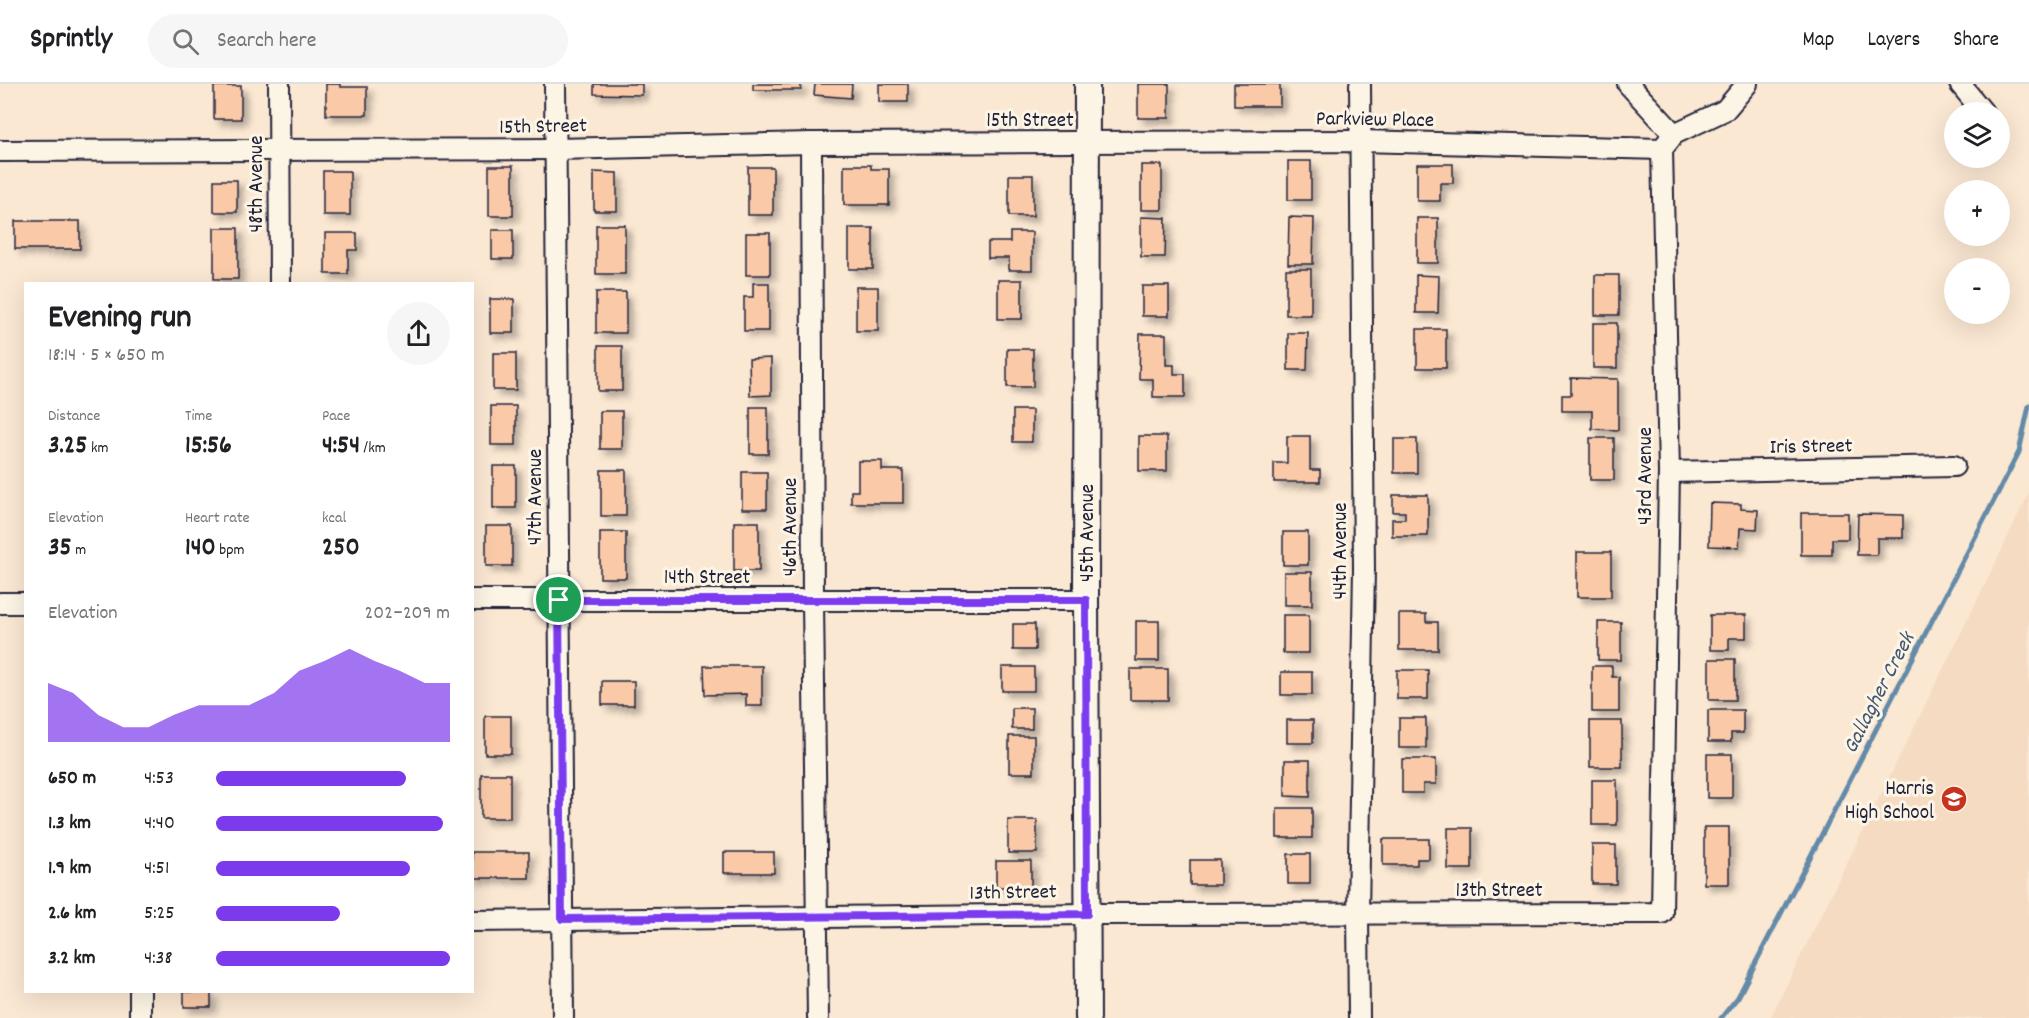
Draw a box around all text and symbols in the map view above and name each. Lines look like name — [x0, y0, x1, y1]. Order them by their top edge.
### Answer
search box — [148, 14, 568, 68]
text: Sprintly — [30, 21, 112, 61]
icon: search — [169, 25, 202, 58]
text: Search here — [217, 26, 316, 57]
text: Map — [1803, 26, 1834, 56]
text: Layers — [1867, 26, 1920, 56]
text: Share — [1953, 26, 1999, 56]
map controls — [1944, 102, 2010, 324]
button: layers — [1944, 102, 2010, 168]
street label: Parkview Place — [1316, 105, 1434, 137]
street label: 15th Street — [986, 107, 1074, 137]
street label: 15th Street — [499, 112, 587, 144]
street label: 48th Avenue — [243, 136, 273, 232]
button: + — [1944, 180, 2010, 246]
button: − — [1944, 258, 2010, 324]
text: Evening run — [48, 296, 192, 343]
button: share — [387, 302, 450, 365]
text: 18:14 · 5 × 650 m — [48, 342, 165, 370]
text: Distance — [48, 405, 100, 428]
text: Time — [185, 405, 212, 428]
text: Pace — [322, 405, 350, 428]
street label: 43rd Avenue — [1632, 427, 1662, 525]
text: 3.25 — [48, 428, 87, 465]
text: 15:56 — [185, 428, 232, 465]
text: 4:54 — [322, 428, 360, 465]
street label: Iris Street — [1769, 432, 1853, 464]
text: km — [87, 437, 108, 460]
text: /km — [360, 437, 386, 460]
street label: 47th Avenue — [522, 449, 552, 545]
street label: 46th Avenue — [777, 478, 807, 576]
street label: 45th Avenue — [1074, 484, 1104, 582]
street label: 44th Avenue — [1327, 502, 1357, 600]
text: Elevation — [48, 507, 104, 530]
text: Heart rate — [185, 507, 250, 530]
text: kcal — [322, 507, 346, 530]
text: 35 — [48, 530, 72, 567]
text: 140 — [185, 530, 216, 567]
text: 250 — [322, 530, 360, 567]
text: m — [72, 539, 86, 562]
text: bpm — [216, 539, 245, 562]
street label: 14th Street — [664, 564, 751, 594]
pin — [533, 574, 584, 625]
icon: arrive — [542, 583, 575, 616]
text: Elevation — [48, 600, 118, 628]
text: 202–209 m — [365, 600, 450, 628]
water label: Gallagher Creek — [1836, 626, 1925, 760]
text: 650 m — [48, 765, 96, 793]
text: 4:53 — [144, 765, 174, 793]
place label: Harris High School — [1845, 775, 1934, 829]
school or university icon: Harris High School — [1939, 784, 1969, 814]
text: 1.3 km — [48, 810, 91, 838]
text: 4:40 — [144, 810, 175, 838]
text: 1.9 km — [48, 855, 91, 883]
text: 4:51 — [144, 855, 169, 883]
street label: 13th Street — [1455, 877, 1543, 907]
street label: 13th Street — [969, 878, 1057, 910]
text: 2.6 km — [48, 900, 96, 928]
text: 5:25 — [144, 900, 175, 928]
text: 3.2 km — [48, 945, 95, 973]
text: 4:38 — [144, 945, 173, 973]

